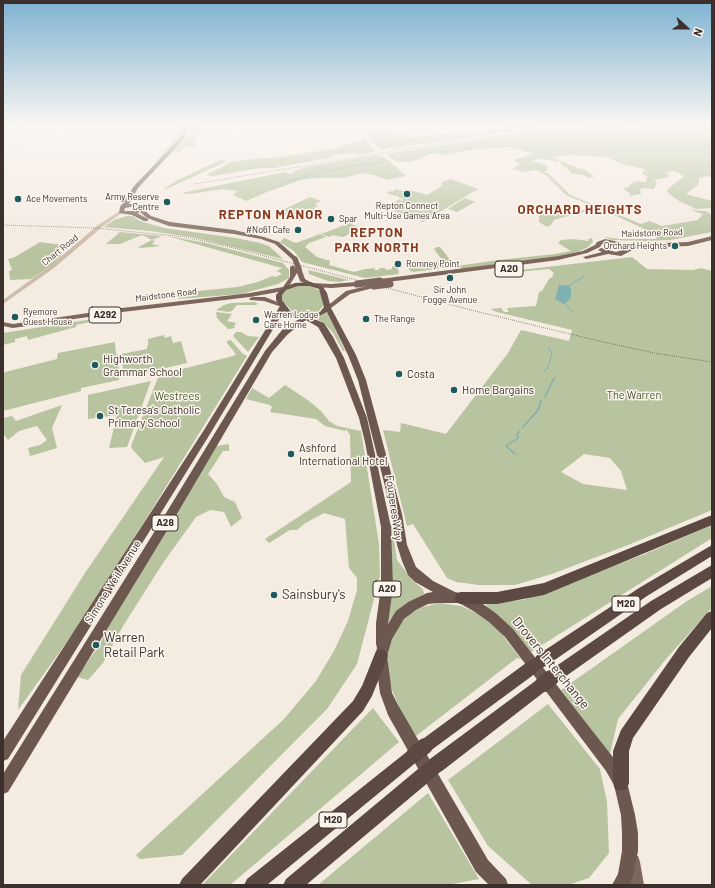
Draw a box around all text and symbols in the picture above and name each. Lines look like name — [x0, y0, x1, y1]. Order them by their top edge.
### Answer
north arrow — [667, 8, 707, 48]
text: N — [691, 27, 706, 38]
marker: Repton Connect Multi-Use Games Area — [402, 189, 412, 199]
place label: Army Reserve Centre — [105, 192, 159, 213]
marker: Ace Movements — [13, 194, 23, 204]
place label: Ace Movements — [26, 194, 87, 204]
marker: Army Reserve Centre — [162, 197, 172, 207]
place label: Repton Connect Multi-Use Games Area — [364, 201, 450, 222]
district label: ORCHARD HEIGHTS — [517, 202, 643, 218]
district label: REPTON MANOR — [219, 207, 323, 223]
marker: Spar — [326, 214, 336, 224]
place label: Spar — [339, 214, 357, 224]
place label: #No61 Cafe — [246, 225, 290, 235]
marker: #No61 Cafe — [293, 225, 303, 235]
district label: REPTON PARK NORTH — [335, 225, 419, 256]
street label: Maidstone Road — [621, 227, 683, 239]
street label: Chart Road — [40, 232, 80, 268]
place label: Orchard Heights — [604, 241, 667, 251]
marker: Orchard Heights — [670, 241, 680, 251]
marker: Romney Point — [393, 259, 403, 269]
place label: Romney Point — [406, 259, 460, 269]
road number: A20 — [495, 261, 523, 277]
marker: Sir John Fogge Avenue — [445, 273, 455, 283]
place label: Sir John Fogge Avenue — [423, 285, 477, 306]
street label: Maidstone Road — [135, 286, 197, 304]
place label: Ryemore Guest House — [23, 307, 72, 328]
road number: A292 — [89, 307, 121, 323]
place label: Warren Lodge Care Home — [264, 310, 319, 331]
marker: Ryemore Guest House — [10, 312, 20, 322]
marker: The Range — [361, 314, 371, 324]
place label: The Range — [374, 314, 415, 324]
marker: Warren Lodge Care Home — [251, 315, 261, 325]
place label: Highworth Grammar School — [103, 352, 182, 378]
marker: Highworth Grammar School — [90, 360, 100, 370]
place label: Costa — [407, 367, 435, 381]
marker: Costa — [394, 369, 404, 379]
place label: Home Bargains — [462, 383, 534, 397]
marker: Home Bargains — [449, 385, 459, 395]
park label: The Warren — [607, 388, 661, 402]
park label: Westrees — [154, 389, 200, 403]
place label: St Teresa's Catholic Primary School — [108, 403, 200, 429]
marker: St Teresa's Catholic Primary School — [95, 411, 105, 421]
place label: Ashford International Hotel — [299, 441, 387, 467]
marker: Ashford International Hotel — [286, 449, 296, 459]
street label: Fougeres Way — [383, 474, 405, 542]
road number: A28 — [152, 515, 178, 531]
street label: Simone Weil Avenue — [82, 538, 144, 626]
road number: A20 — [373, 581, 401, 597]
place label: Sainsbury's — [282, 587, 346, 603]
marker: Sainsbury's — [269, 590, 279, 600]
road number: M20 — [612, 596, 640, 612]
street label: Drovers Interchange — [509, 614, 593, 712]
place label: Warren Retail Park — [104, 630, 165, 661]
marker: Warren Retail Park — [91, 640, 101, 650]
road number: M20 — [319, 812, 347, 828]

